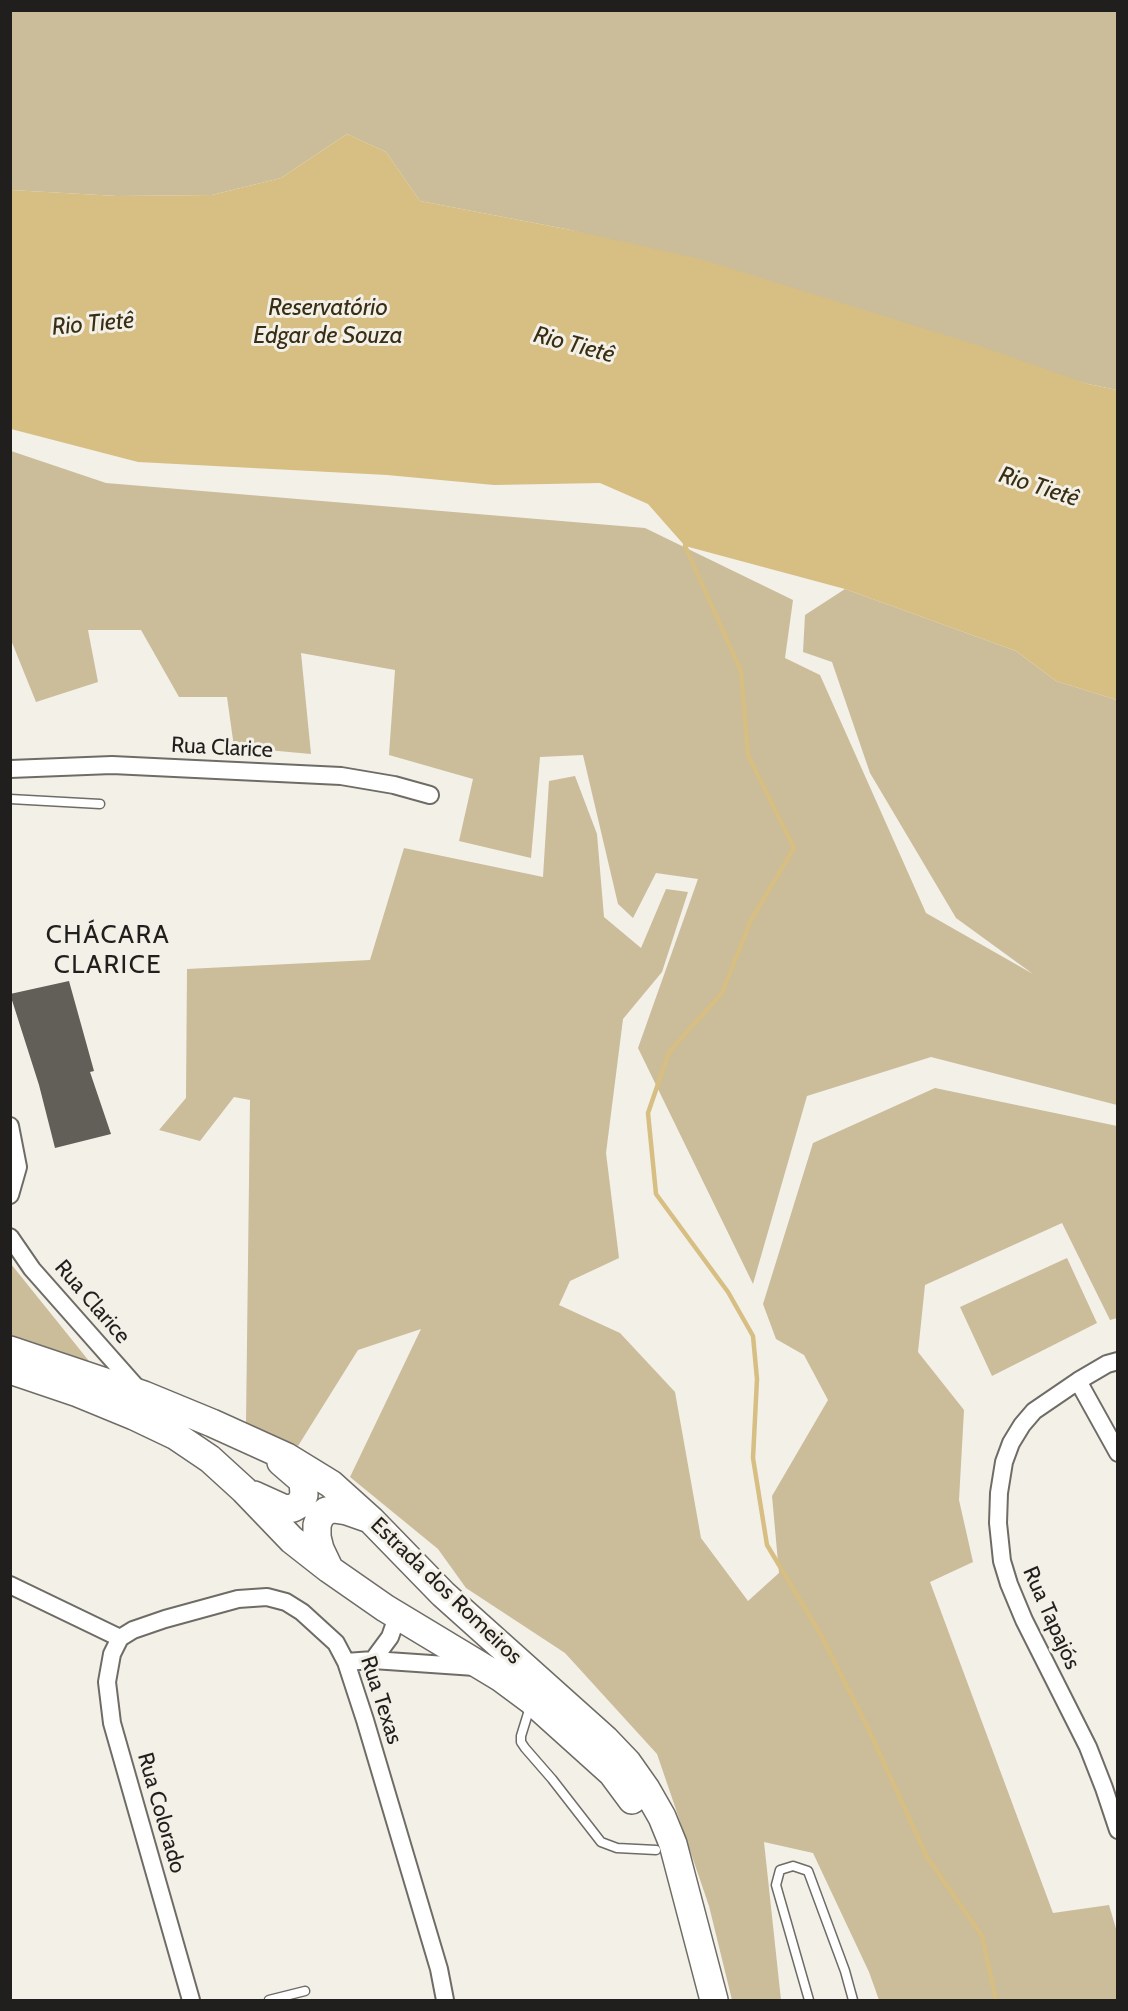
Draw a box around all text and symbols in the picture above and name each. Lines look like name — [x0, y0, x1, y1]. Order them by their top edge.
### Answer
water label: Reservatório Edgar de Souza — [253, 294, 403, 350]
water label: Rio Tietê — [51, 306, 135, 342]
water label: Rio Tietê — [530, 320, 618, 370]
water label: Rio Tietê — [995, 461, 1083, 513]
street label: Rua Clarice — [170, 732, 274, 764]
district label: CHÁCARA CLARICE — [46, 919, 170, 981]
street label: Rua Clarice — [49, 1255, 135, 1349]
street label: Estrada dos Romeiros — [365, 1512, 527, 1670]
street label: Rua Tapajós — [1017, 1563, 1085, 1673]
street label: Rua Texas — [354, 1653, 408, 1747]
street label: Rua Colorado — [131, 1750, 191, 1876]

